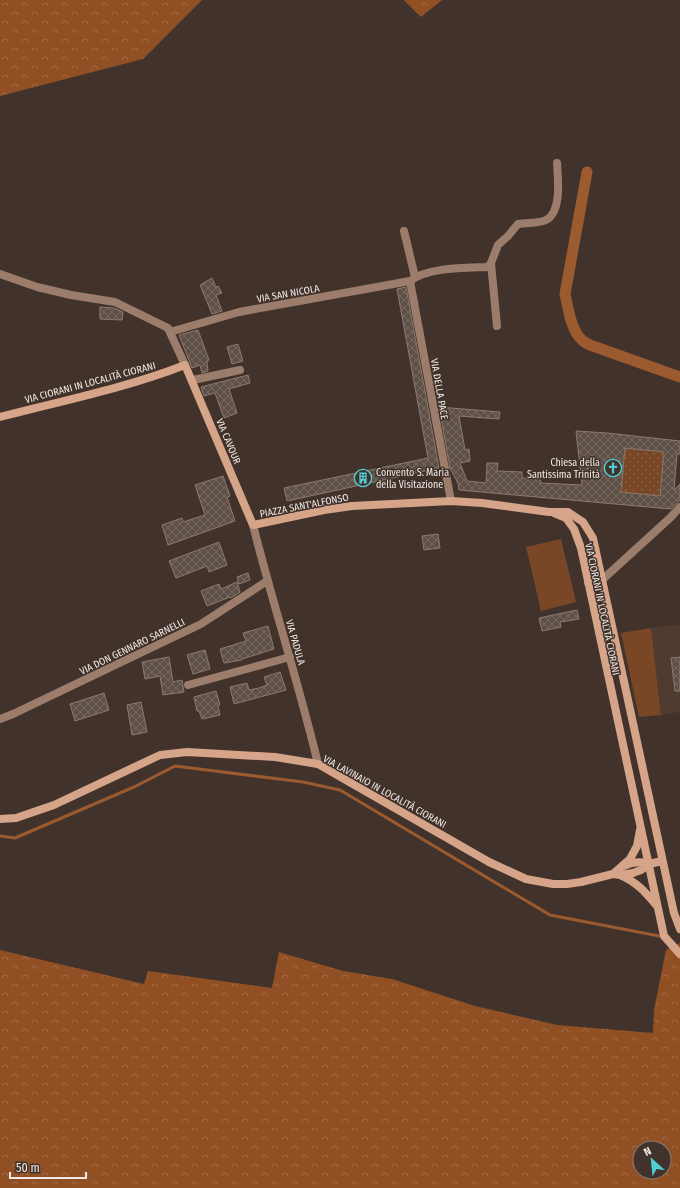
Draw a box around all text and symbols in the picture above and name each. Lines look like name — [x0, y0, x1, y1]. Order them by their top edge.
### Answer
street label: VIA SAN NICOLA — [256, 282, 321, 305]
street label: VIA CIORANI IN LOCALITÀ CIORANI — [23, 358, 157, 406]
street label: VIA DELLA PACE — [428, 358, 450, 421]
street label: VIA CAVOUR — [213, 417, 243, 466]
place label: Chiesa della Santissima Trinità — [527, 457, 600, 481]
church icon: Chiesa della Santissima Trinità — [603, 458, 623, 478]
place label: Convento S. Maria della Visitazione — [376, 467, 449, 491]
building icon: Convento S. Maria della Visitazione — [353, 468, 373, 488]
street label: PIAZZA SANT'ALFONSO — [259, 491, 350, 520]
street label: VIA CIORANI IN LOCALITÀ CIORANI — [582, 542, 624, 676]
street label: VIA DON GENNARO SARNELLI — [78, 616, 187, 678]
street label: VIA PADULA — [283, 618, 307, 667]
street label: VIA LAVINAIO IN LOCALITÀ CIORANI — [321, 751, 449, 831]
north arrow — [632, 1140, 672, 1180]
text: N — [642, 1144, 654, 1159]
scale bar — [10, 1154, 86, 1180]
text: 50 m — [16, 1161, 40, 1175]

